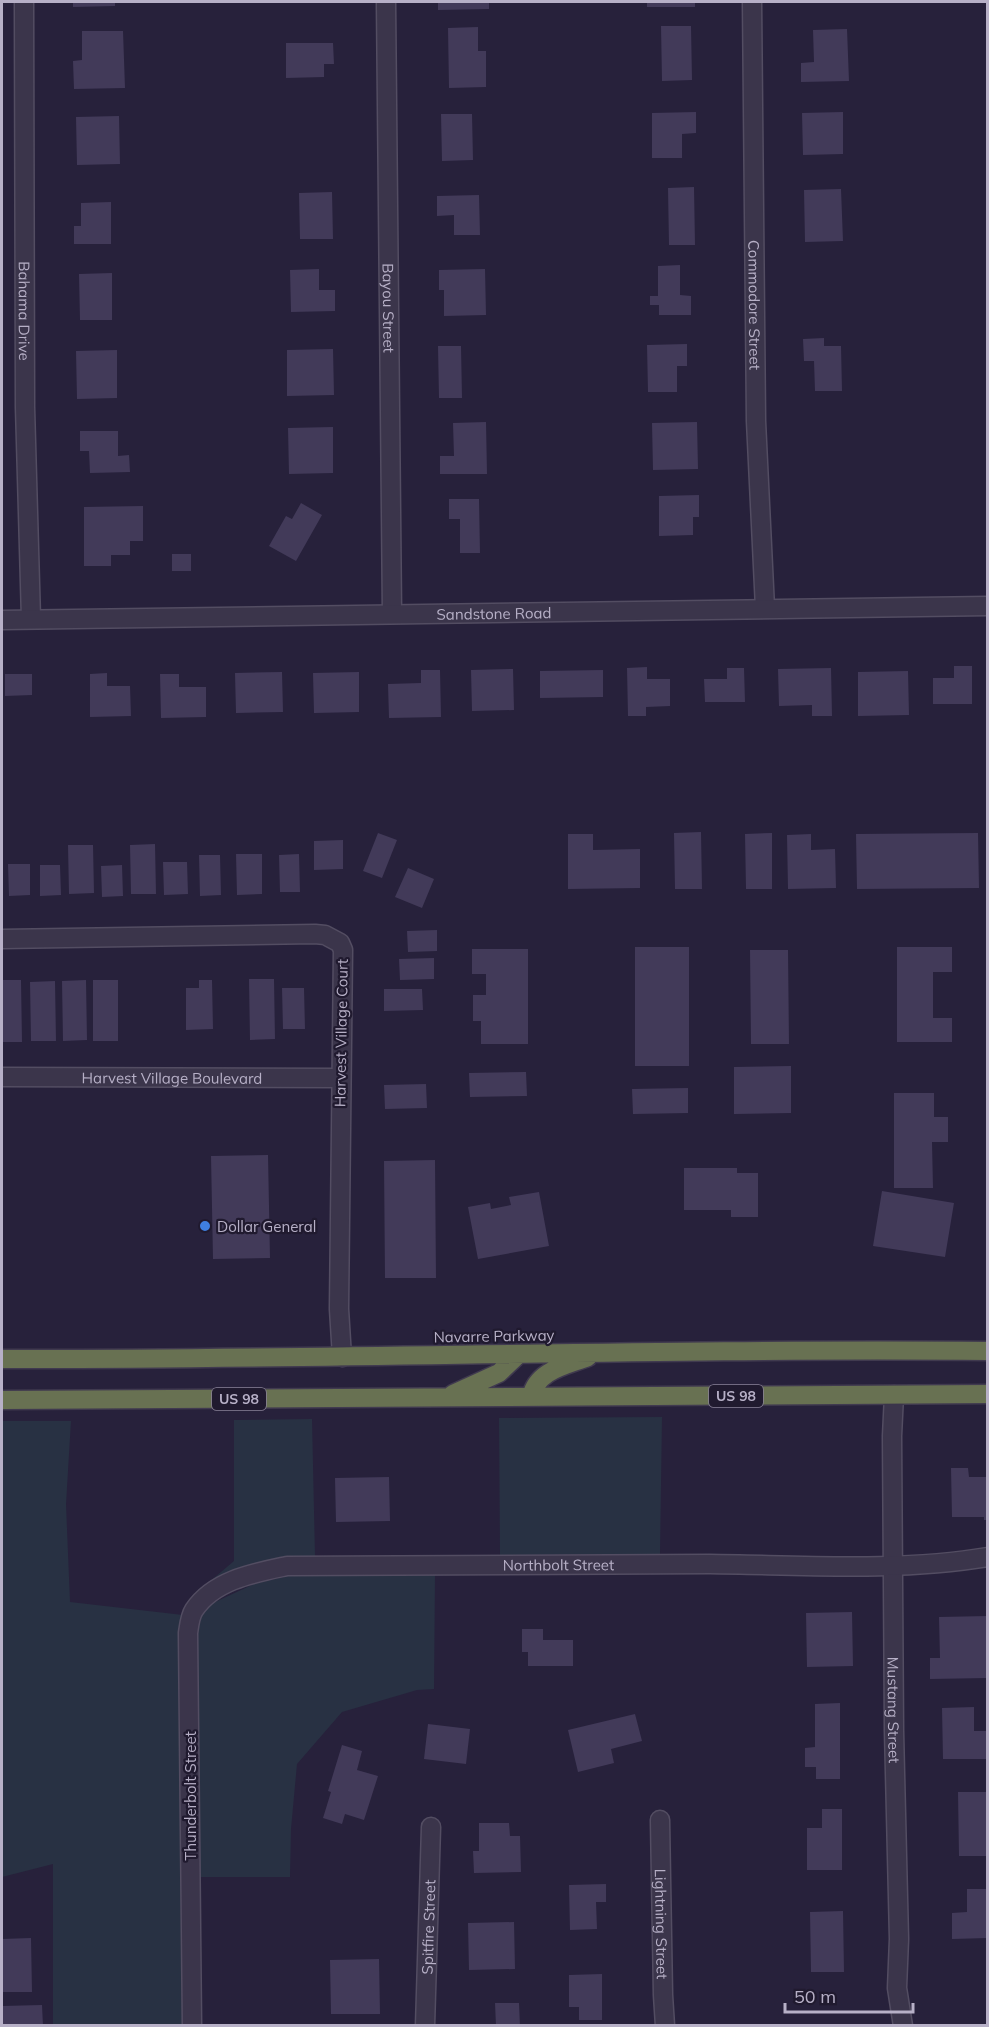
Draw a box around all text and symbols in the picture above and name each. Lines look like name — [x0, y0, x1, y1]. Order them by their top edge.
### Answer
street label: Commodore Street — [745, 240, 765, 370]
street label: Bahama Drive — [15, 261, 34, 361]
street label: Bayou Street — [379, 263, 399, 353]
street label: Sandstone Road — [436, 603, 552, 623]
street label: Harvest Village Court — [330, 959, 352, 1107]
street label: Harvest Village Boulevard — [82, 1068, 262, 1087]
place label: Dollar General — [217, 1217, 316, 1236]
marker: Dollar General — [198, 1219, 212, 1233]
street label: Navarre Parkway — [433, 1325, 555, 1347]
road number: US 98 — [709, 1385, 763, 1407]
road number: US 98 — [212, 1388, 266, 1410]
street label: Northbolt Street — [503, 1555, 614, 1574]
street label: Mustang Street — [884, 1657, 904, 1763]
street label: Thunderbolt Street — [181, 1731, 200, 1861]
street label: Lightning Street — [651, 1869, 672, 1979]
street label: Spitfire Street — [417, 1879, 439, 1975]
scale bar — [785, 1976, 912, 2014]
text: 50 m — [794, 1985, 836, 2008]

